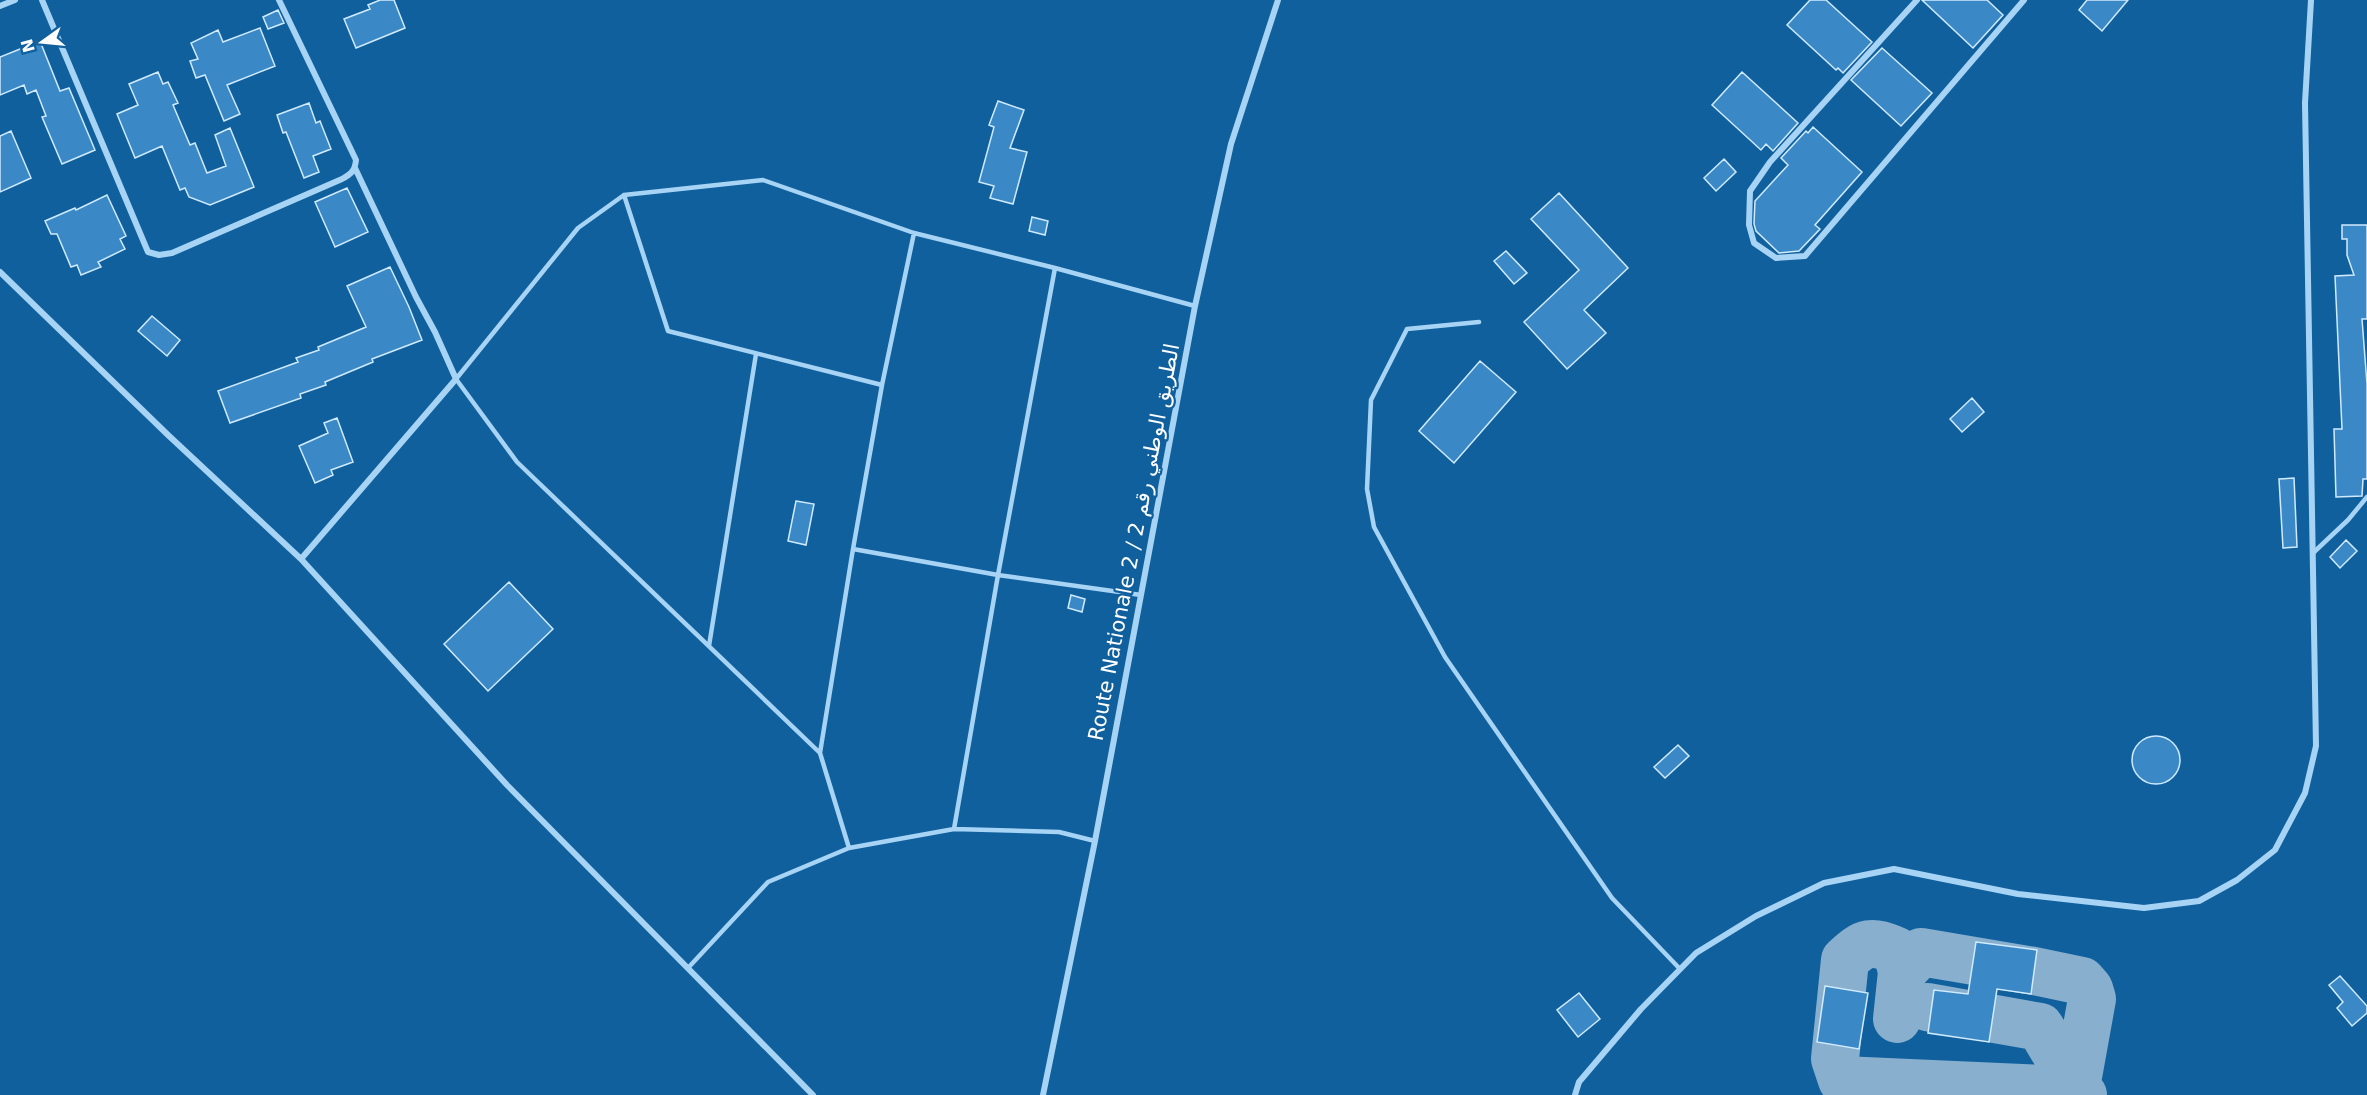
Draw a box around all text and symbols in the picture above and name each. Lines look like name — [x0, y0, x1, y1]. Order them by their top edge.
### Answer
north arrow — [12, 12, 72, 72]
text: N — [17, 37, 39, 55]
street label: Route Nationale 2 / الطريق الوطني رقم 2 — [1084, 341, 1185, 743]

